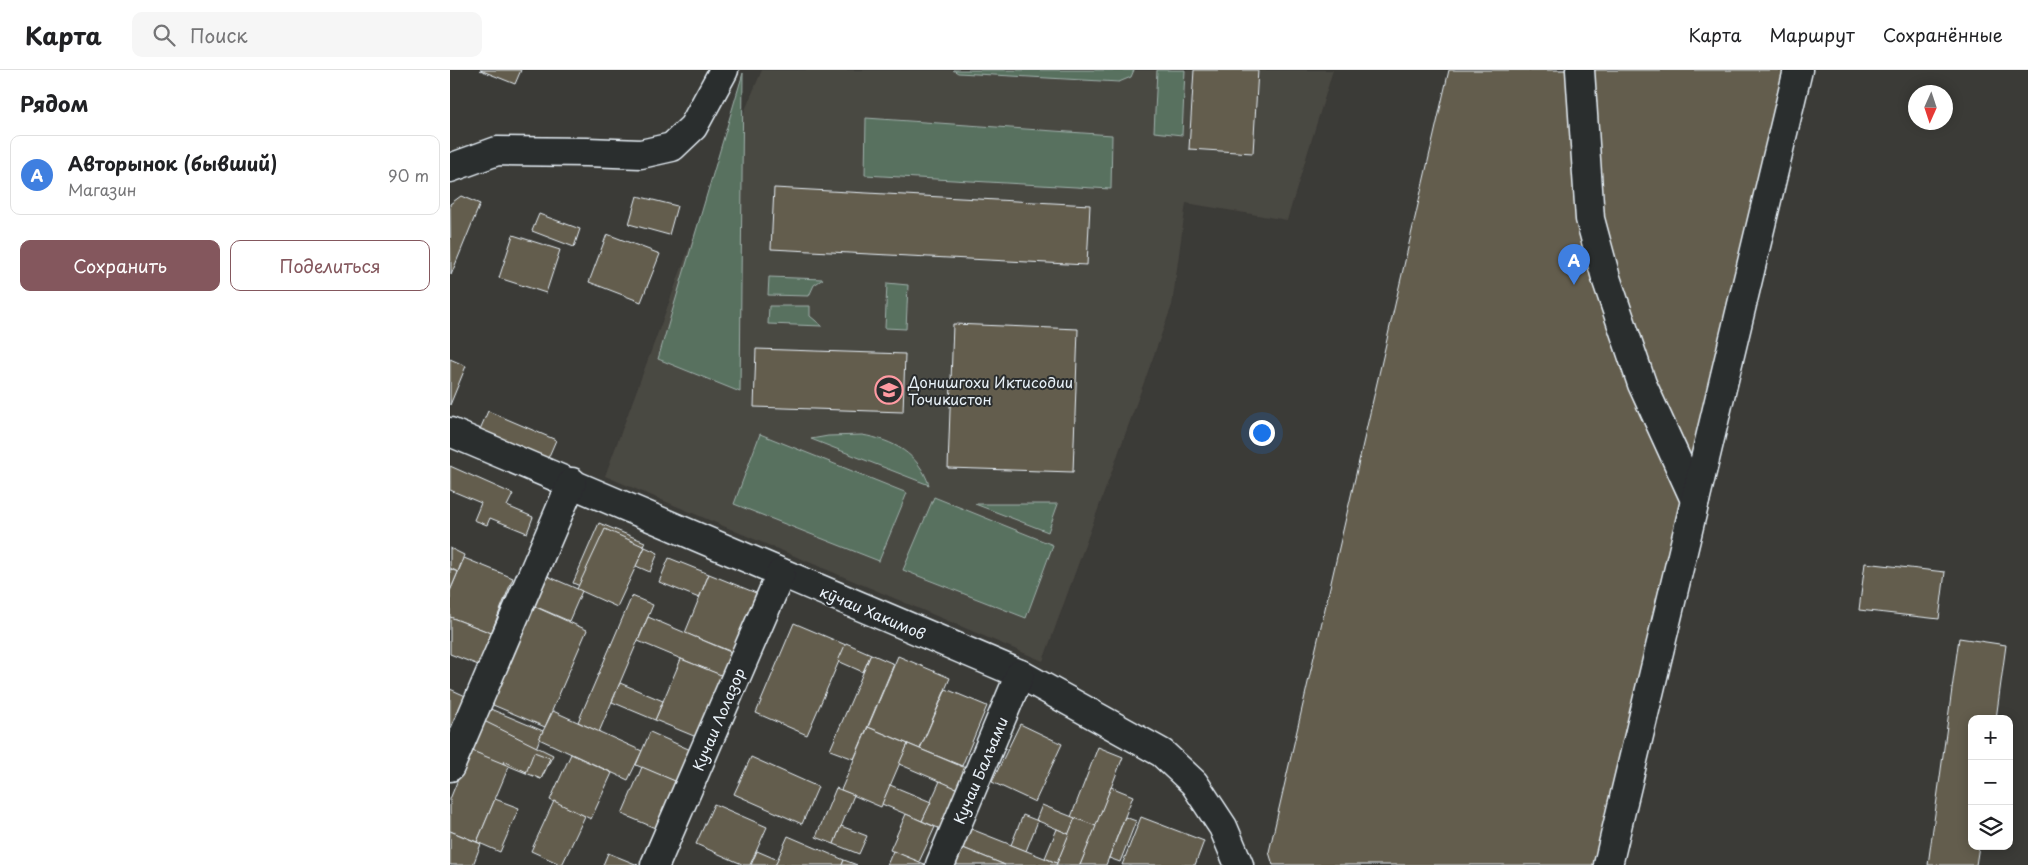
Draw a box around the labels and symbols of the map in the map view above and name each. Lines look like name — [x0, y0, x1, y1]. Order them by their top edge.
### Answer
north arrow — [1908, 85, 1953, 130]
pin: A — [1558, 244, 1590, 285]
place label: Донишгохи Иктисодии Точикистон — [907, 370, 1073, 410]
school or university icon: Донишгохи Иктисодии Точикистон — [874, 375, 904, 405]
your location — [1249, 420, 1275, 446]
street label: кӯчаи Хакимов — [816, 579, 930, 645]
street label: Кучаи Лолазор — [686, 664, 750, 774]
street label: Кучаи Балъами — [947, 713, 1013, 827]

